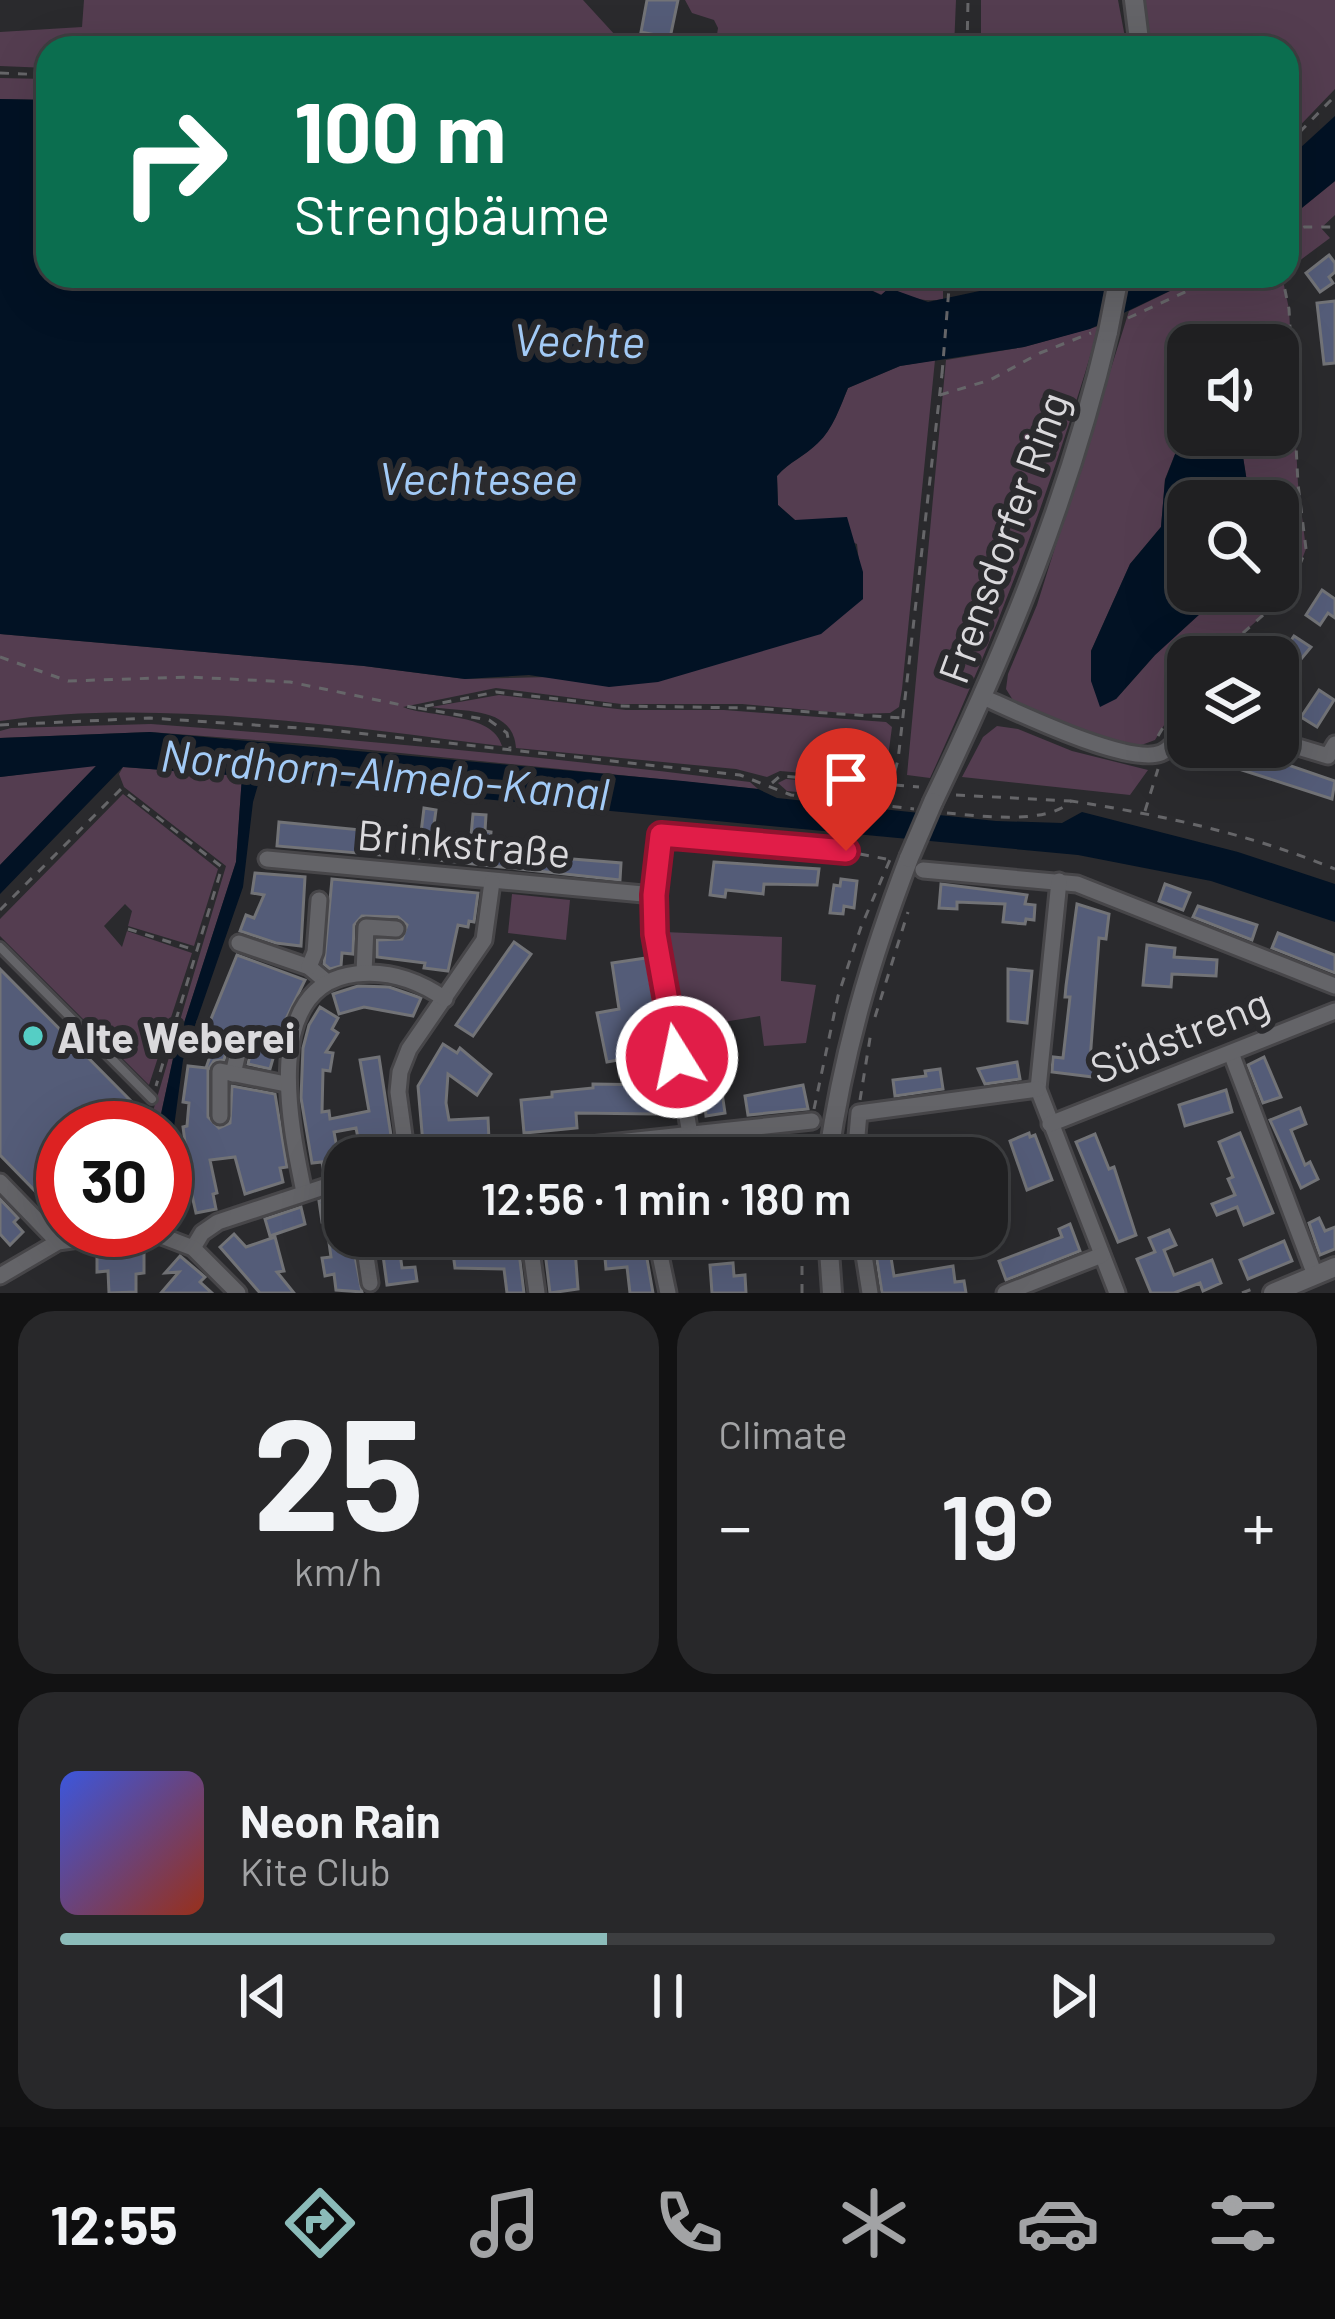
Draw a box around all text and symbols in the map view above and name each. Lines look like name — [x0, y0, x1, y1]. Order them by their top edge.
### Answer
text: 100 m — [294, 79, 506, 180]
icon: right — [96, 84, 252, 240]
text: Strengbäume — [294, 181, 610, 246]
water label: Vechte — [513, 311, 645, 367]
map controls — [1167, 324, 1299, 768]
button: sound — [1167, 324, 1299, 456]
street label: Frensdorfer Ring — [926, 385, 1079, 690]
water label: Vechtesee — [379, 450, 577, 504]
button: search — [1167, 480, 1299, 612]
button: layers — [1167, 636, 1299, 768]
water label: Nordhorn-Almelo-Kanal — [158, 726, 612, 820]
pin — [795, 728, 897, 851]
icon: arrive — [813, 746, 879, 812]
street label: Brinkstraße — [355, 808, 573, 876]
street label: Südstreng — [1082, 976, 1276, 1093]
position arrow — [614, 994, 740, 1120]
place label: Alte Weberei — [57, 1011, 295, 1061]
marker: Alte Weberei — [20, 1023, 46, 1049]
speed limit sign: 30 — [36, 1101, 192, 1257]
text: 12:56 · 1 min · 180 m — [481, 1170, 851, 1224]
text: 25 — [253, 1375, 424, 1562]
text: Climate — [719, 1410, 848, 1457]
text: 19° — [940, 1470, 1053, 1578]
text: − — [719, 1485, 752, 1564]
text: + — [1242, 1485, 1275, 1564]
text: km/h — [294, 1547, 382, 1594]
text: Neon Rain — [240, 1793, 441, 1847]
text: Kite Club — [240, 1847, 391, 1894]
icon: previous — [230, 1963, 296, 2029]
icon: pause — [635, 1963, 701, 2029]
icon: next — [1040, 1963, 1106, 2029]
icon: directions — [278, 2181, 362, 2265]
icon: music — [463, 2181, 547, 2265]
icon: phone — [647, 2181, 731, 2265]
icon: climate — [832, 2181, 916, 2265]
icon: car — [1016, 2181, 1100, 2265]
icon: filters — [1201, 2181, 1285, 2265]
text: 12:55 — [50, 2191, 178, 2256]

